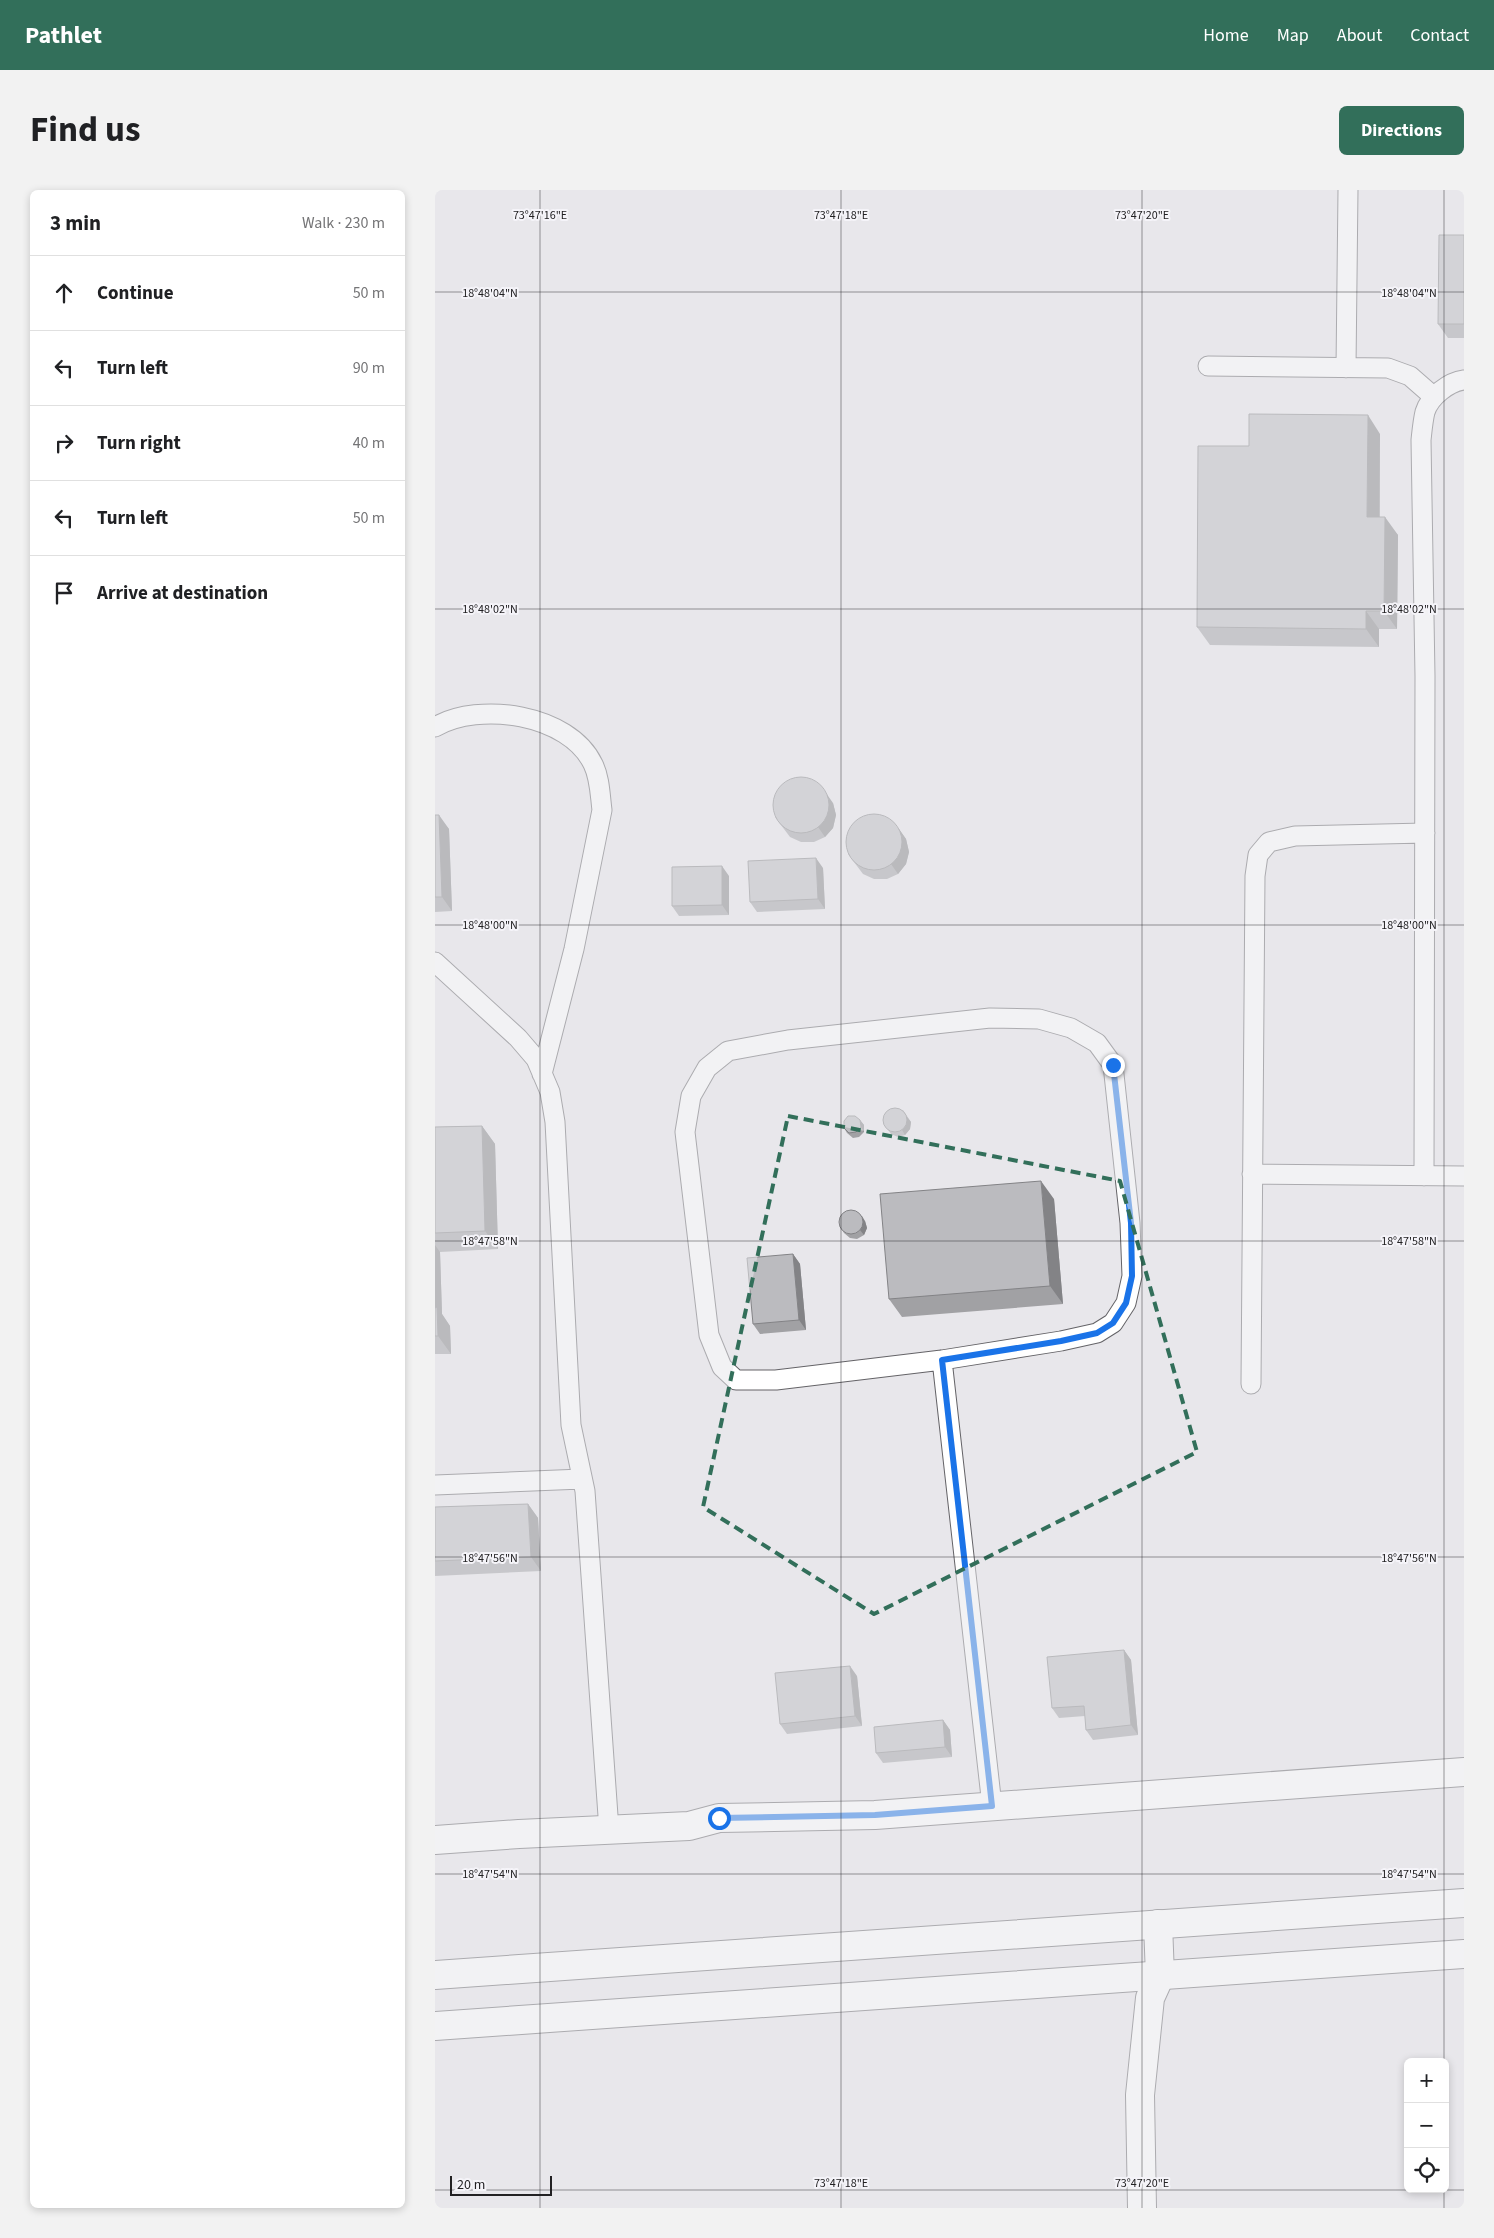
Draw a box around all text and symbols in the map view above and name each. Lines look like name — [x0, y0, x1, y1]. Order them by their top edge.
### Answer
text: Pathlet — [25, 18, 102, 53]
text: Home — [1203, 23, 1249, 48]
text: Map — [1277, 23, 1309, 48]
text: About — [1337, 23, 1382, 48]
text: Contact — [1410, 23, 1469, 48]
text: Find us — [30, 105, 140, 155]
button: Directions — [1339, 106, 1464, 155]
text: 73°47'16"E — [513, 207, 567, 224]
text: 73°47'18"E — [814, 207, 868, 224]
text: 73°47'20"E — [1115, 207, 1169, 224]
text: 3 min — [50, 208, 101, 238]
text: Walk · 230 m — [302, 212, 385, 234]
icon: ahead — [50, 279, 78, 307]
text: Continue — [97, 280, 174, 307]
text: 50 m — [353, 282, 385, 304]
text: 18°48'04"N — [462, 285, 518, 302]
text: 18°48'04"N — [1381, 285, 1437, 302]
icon: left — [50, 354, 78, 382]
text: Turn left — [97, 355, 168, 382]
text: 90 m — [353, 357, 385, 379]
icon: right — [50, 429, 78, 457]
text: Turn right — [97, 430, 181, 457]
text: 40 m — [353, 432, 385, 454]
icon: left — [50, 504, 78, 532]
text: Turn left — [97, 505, 168, 532]
text: 50 m — [353, 507, 385, 529]
icon: arrive — [50, 579, 78, 607]
text: Arrive at destination — [97, 580, 268, 607]
text: 18°48'02"N — [462, 601, 518, 618]
text: 18°48'02"N — [1381, 601, 1437, 618]
text: 18°48'00"N — [462, 917, 518, 934]
text: 18°48'00"N — [1381, 917, 1437, 934]
route end — [1102, 1054, 1125, 1077]
text: 18°47'58"N — [462, 1233, 518, 1250]
text: 18°47'58"N — [1381, 1233, 1437, 1250]
text: 18°47'56"N — [462, 1550, 518, 1567]
text: 18°47'56"N — [1381, 1550, 1437, 1567]
route start — [708, 1807, 731, 1830]
text: 18°47'54"N — [462, 1866, 518, 1883]
text: 18°47'54"N — [1381, 1866, 1437, 1883]
map controls — [1404, 2058, 1449, 2193]
button: + — [1404, 2058, 1449, 2103]
button: − — [1404, 2103, 1449, 2148]
button: locate — [1404, 2148, 1449, 2193]
scale bar — [450, 2173, 553, 2196]
text: 20 m — [457, 2175, 485, 2195]
text: 73°47'18"E — [814, 2175, 868, 2192]
text: 73°47'20"E — [1115, 2175, 1169, 2192]

